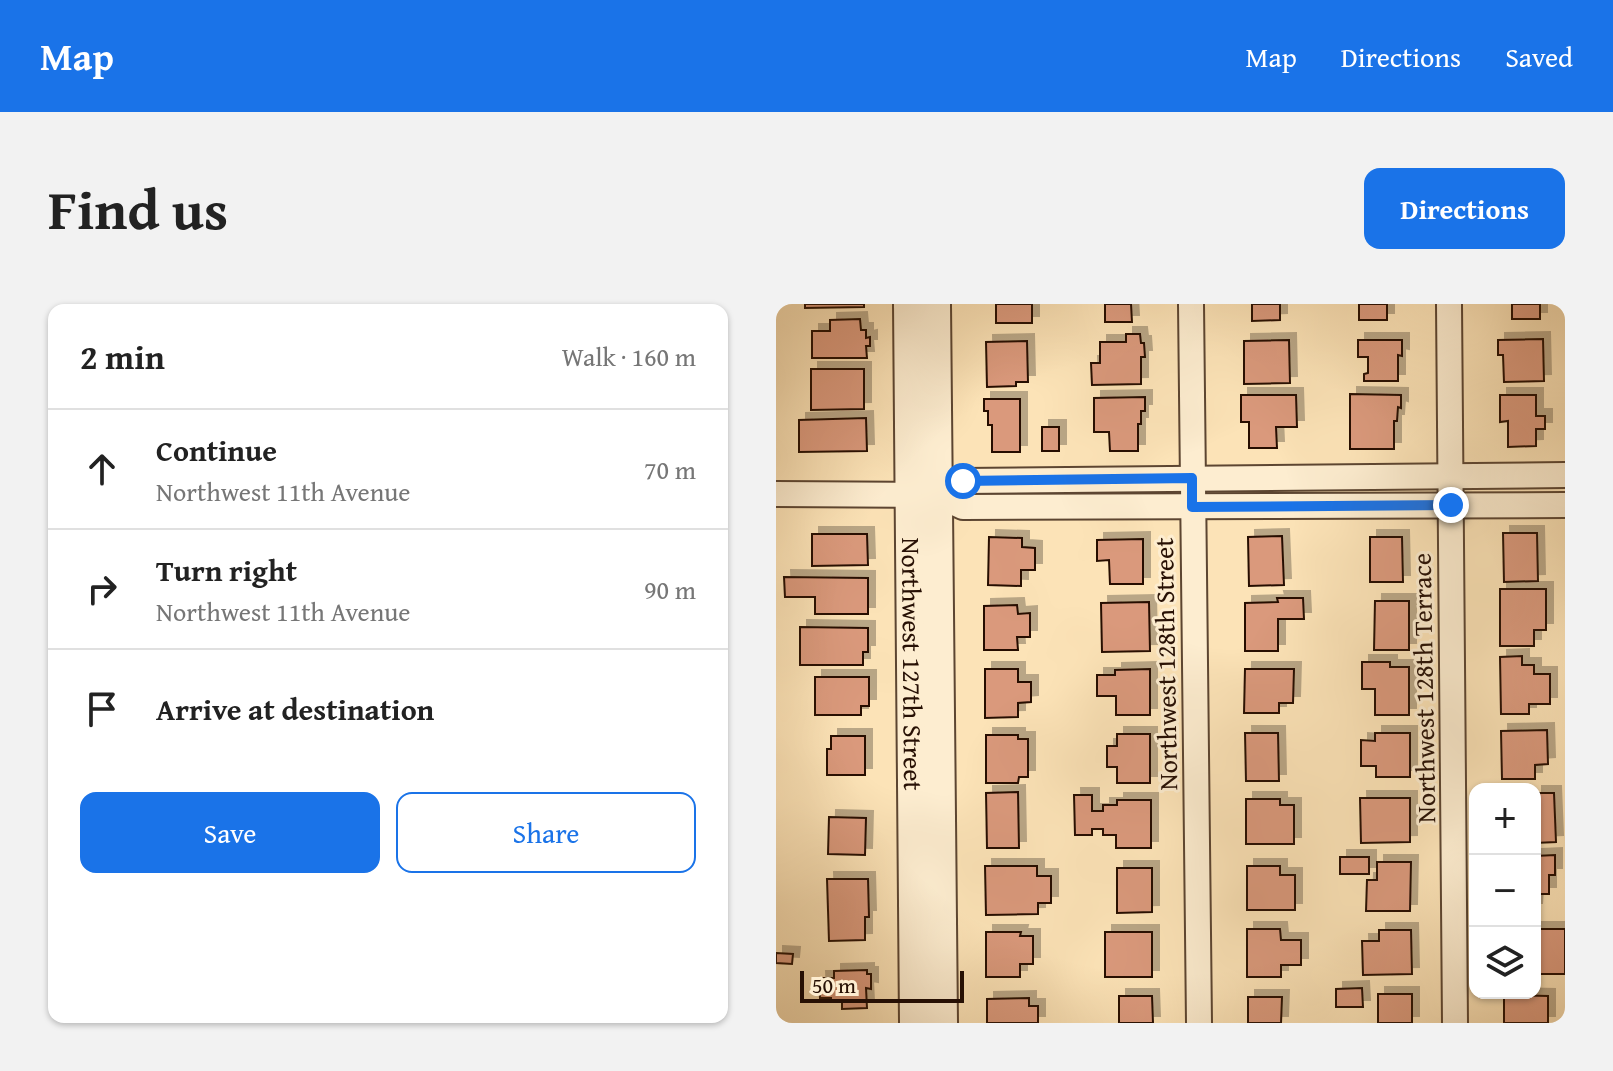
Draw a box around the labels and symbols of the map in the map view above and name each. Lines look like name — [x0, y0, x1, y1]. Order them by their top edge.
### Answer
route start — [945, 463, 981, 499]
route end — [1433, 487, 1469, 523]
street label: Northwest 127th Street — [892, 537, 933, 791]
street label: Northwest 128th Street — [1144, 537, 1187, 791]
street label: Northwest 128th Terrace — [1402, 553, 1445, 823]
scale bar — [800, 967, 964, 1003]

